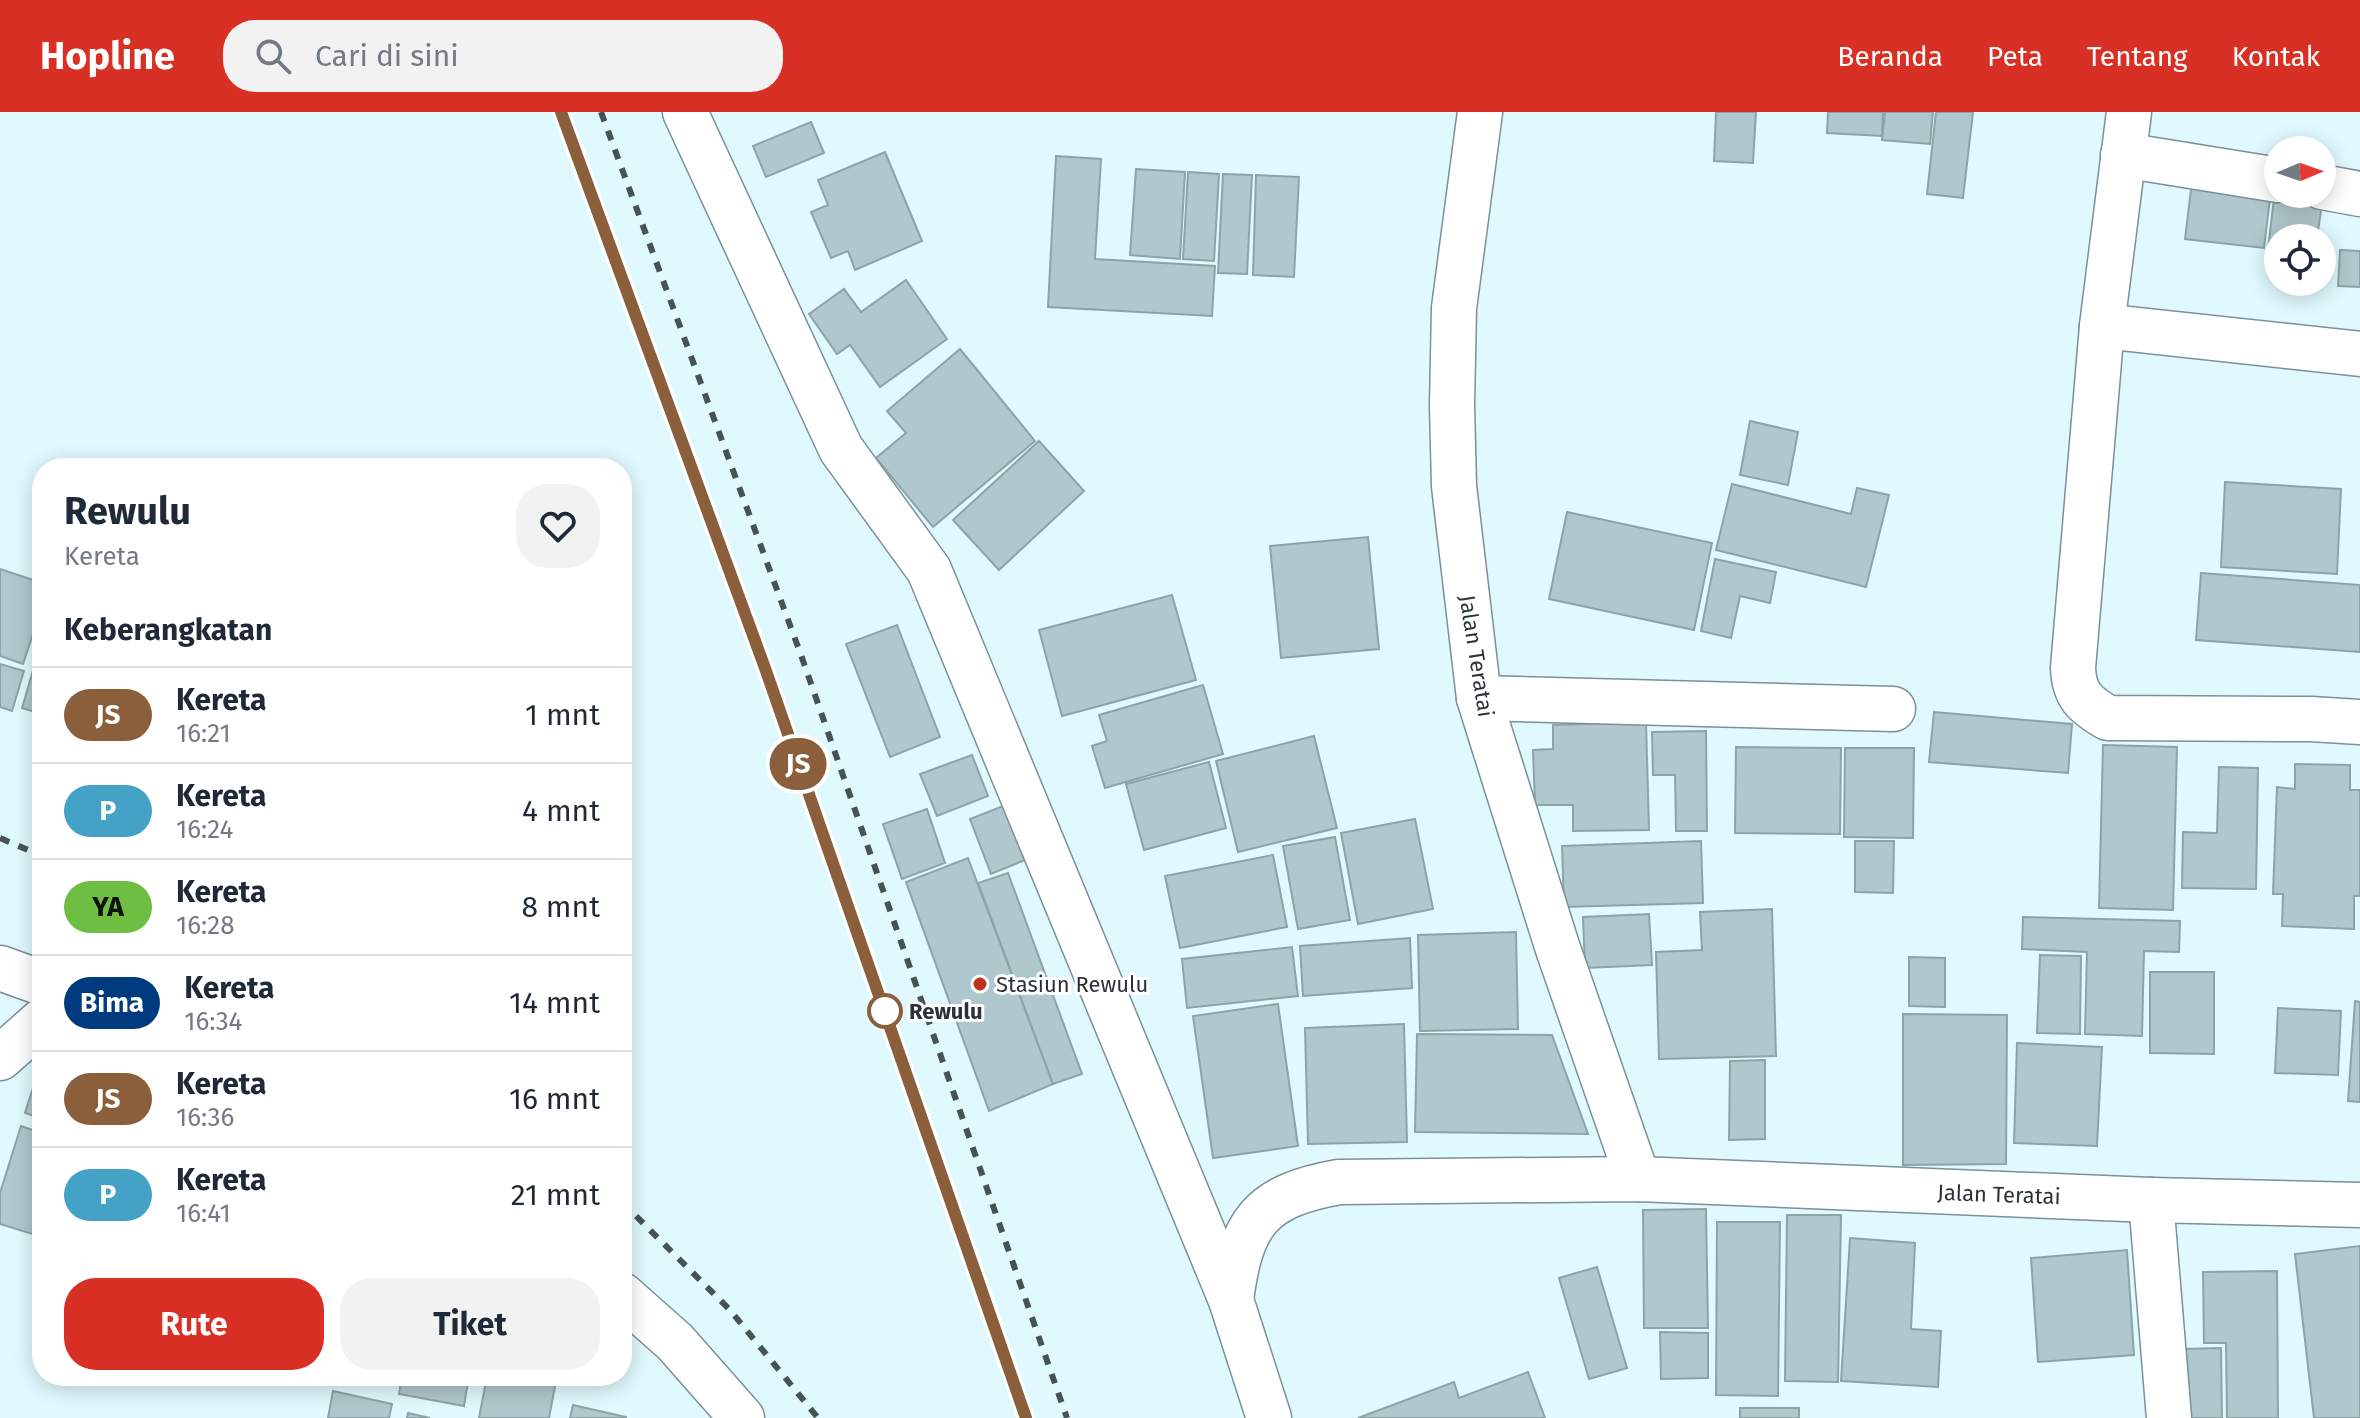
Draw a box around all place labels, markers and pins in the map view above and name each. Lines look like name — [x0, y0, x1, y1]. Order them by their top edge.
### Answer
place label: Stasiun Rewulu — [996, 971, 1148, 998]
marker: Stasiun Rewulu — [971, 975, 989, 993]
marker: Rewulu — [868, 994, 902, 1028]
place label: Rewulu — [909, 998, 983, 1025]

